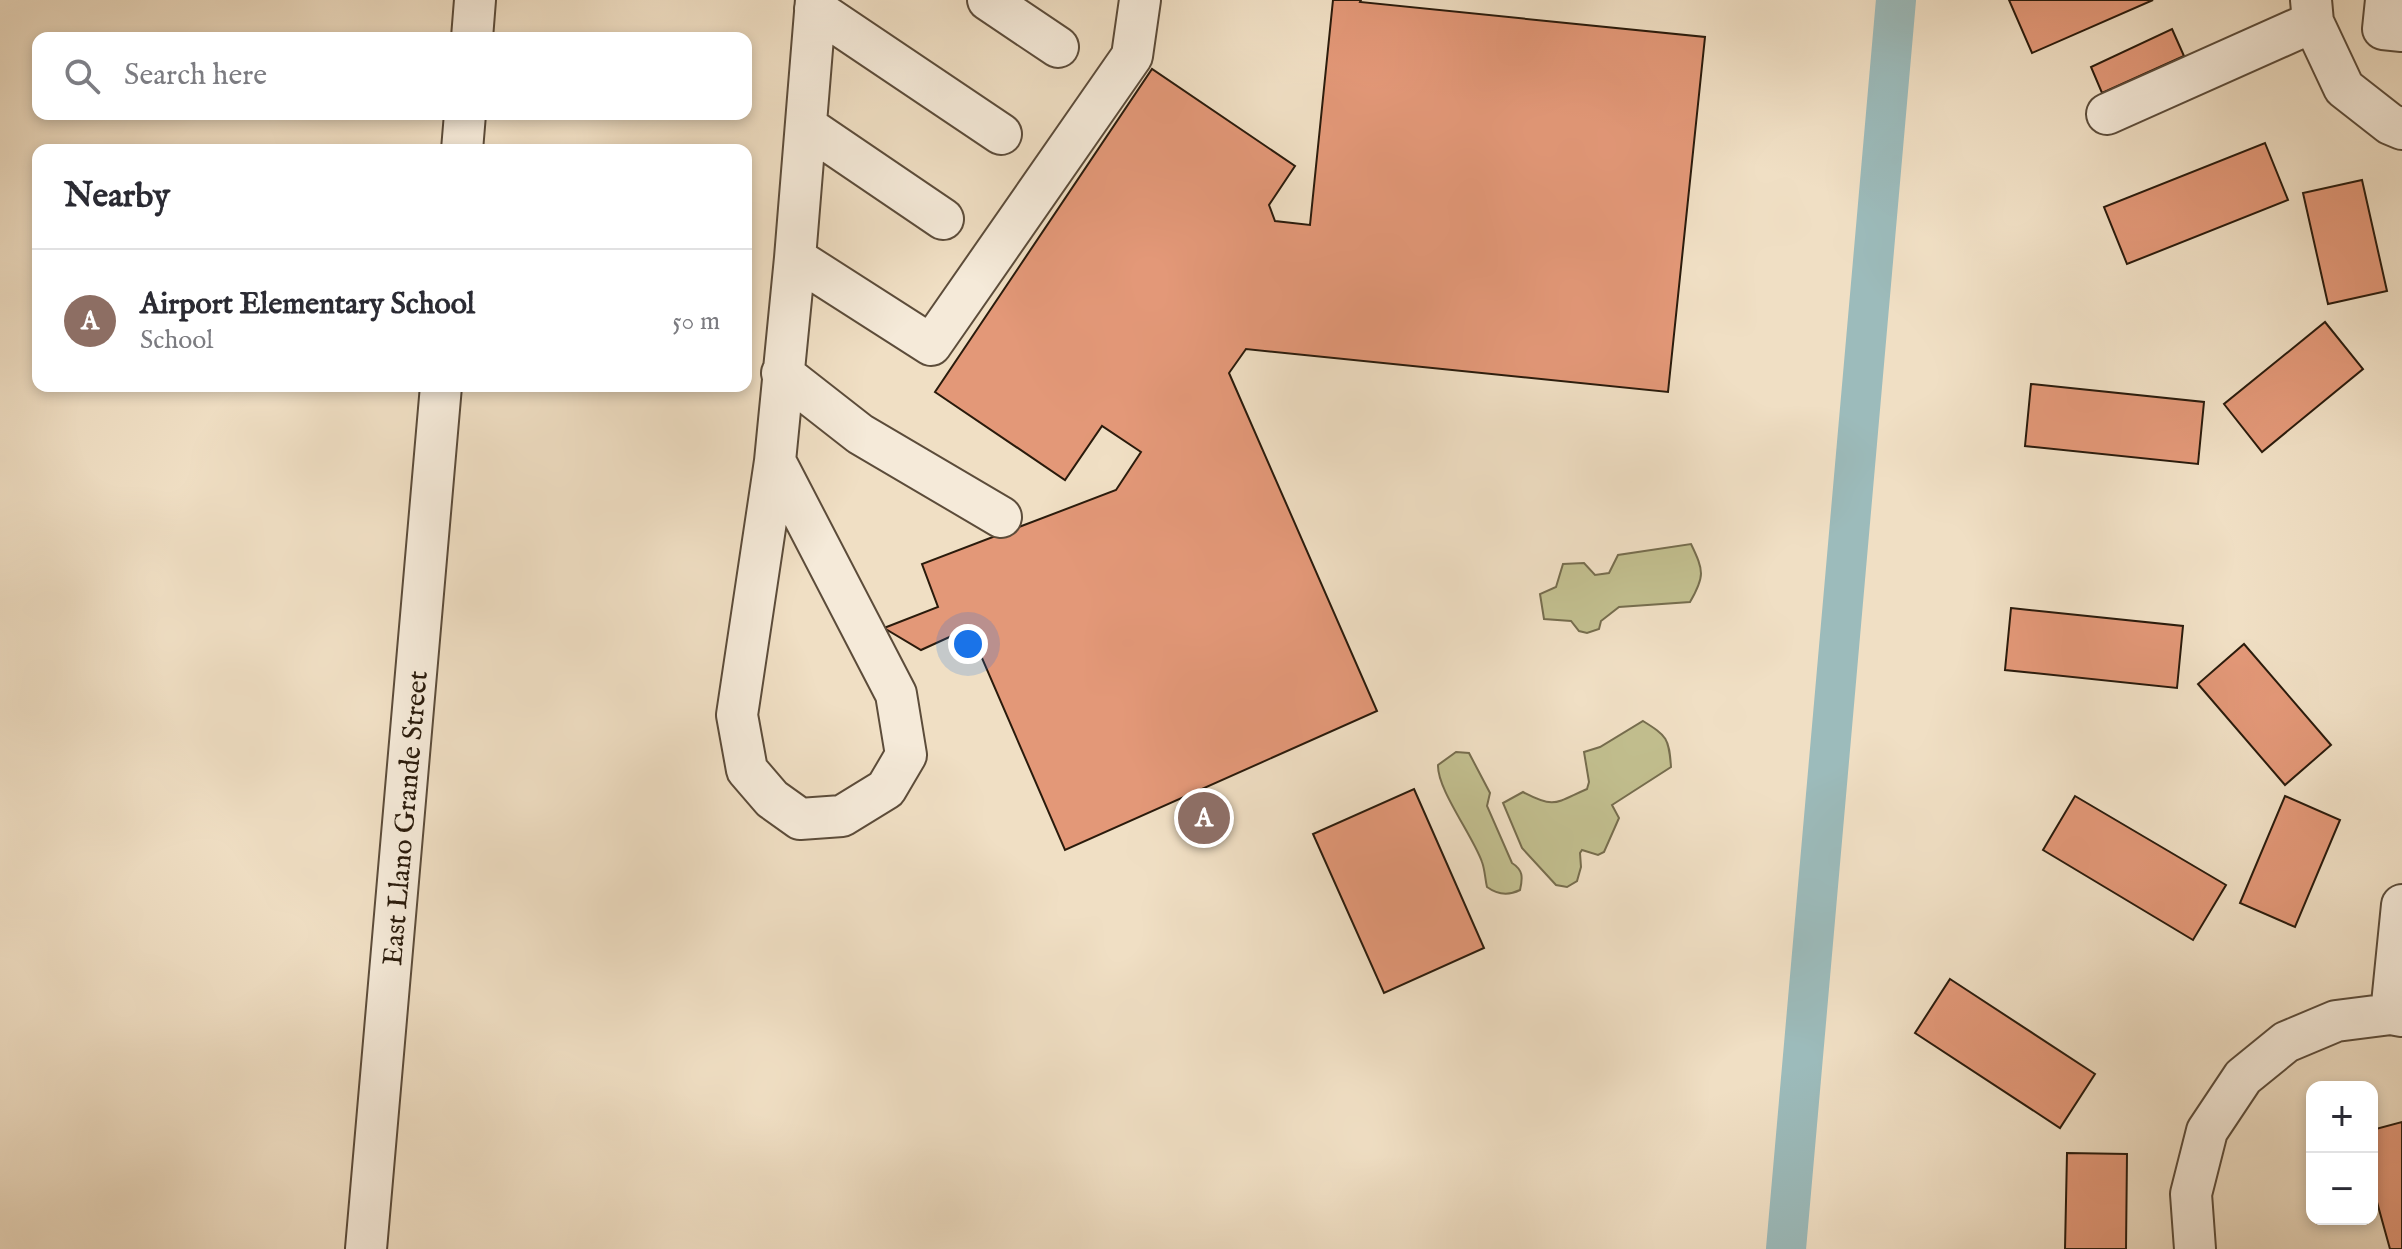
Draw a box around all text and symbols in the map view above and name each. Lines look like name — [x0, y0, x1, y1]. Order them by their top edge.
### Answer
search box — [32, 32, 752, 120]
icon: search — [60, 54, 104, 98]
text: Search here — [124, 57, 267, 95]
text: Nearby — [64, 175, 170, 218]
text: Airport Elementary School — [140, 286, 475, 324]
text: A — [81, 305, 99, 338]
text: 50 m — [672, 305, 720, 338]
text: School — [140, 324, 213, 357]
your location — [948, 624, 988, 664]
street label: East Llano Grande Street — [376, 669, 437, 967]
pin: A — [1178, 788, 1230, 848]
map controls — [2306, 1081, 2378, 1225]
button: + — [2306, 1081, 2378, 1153]
button: − — [2306, 1153, 2378, 1225]

